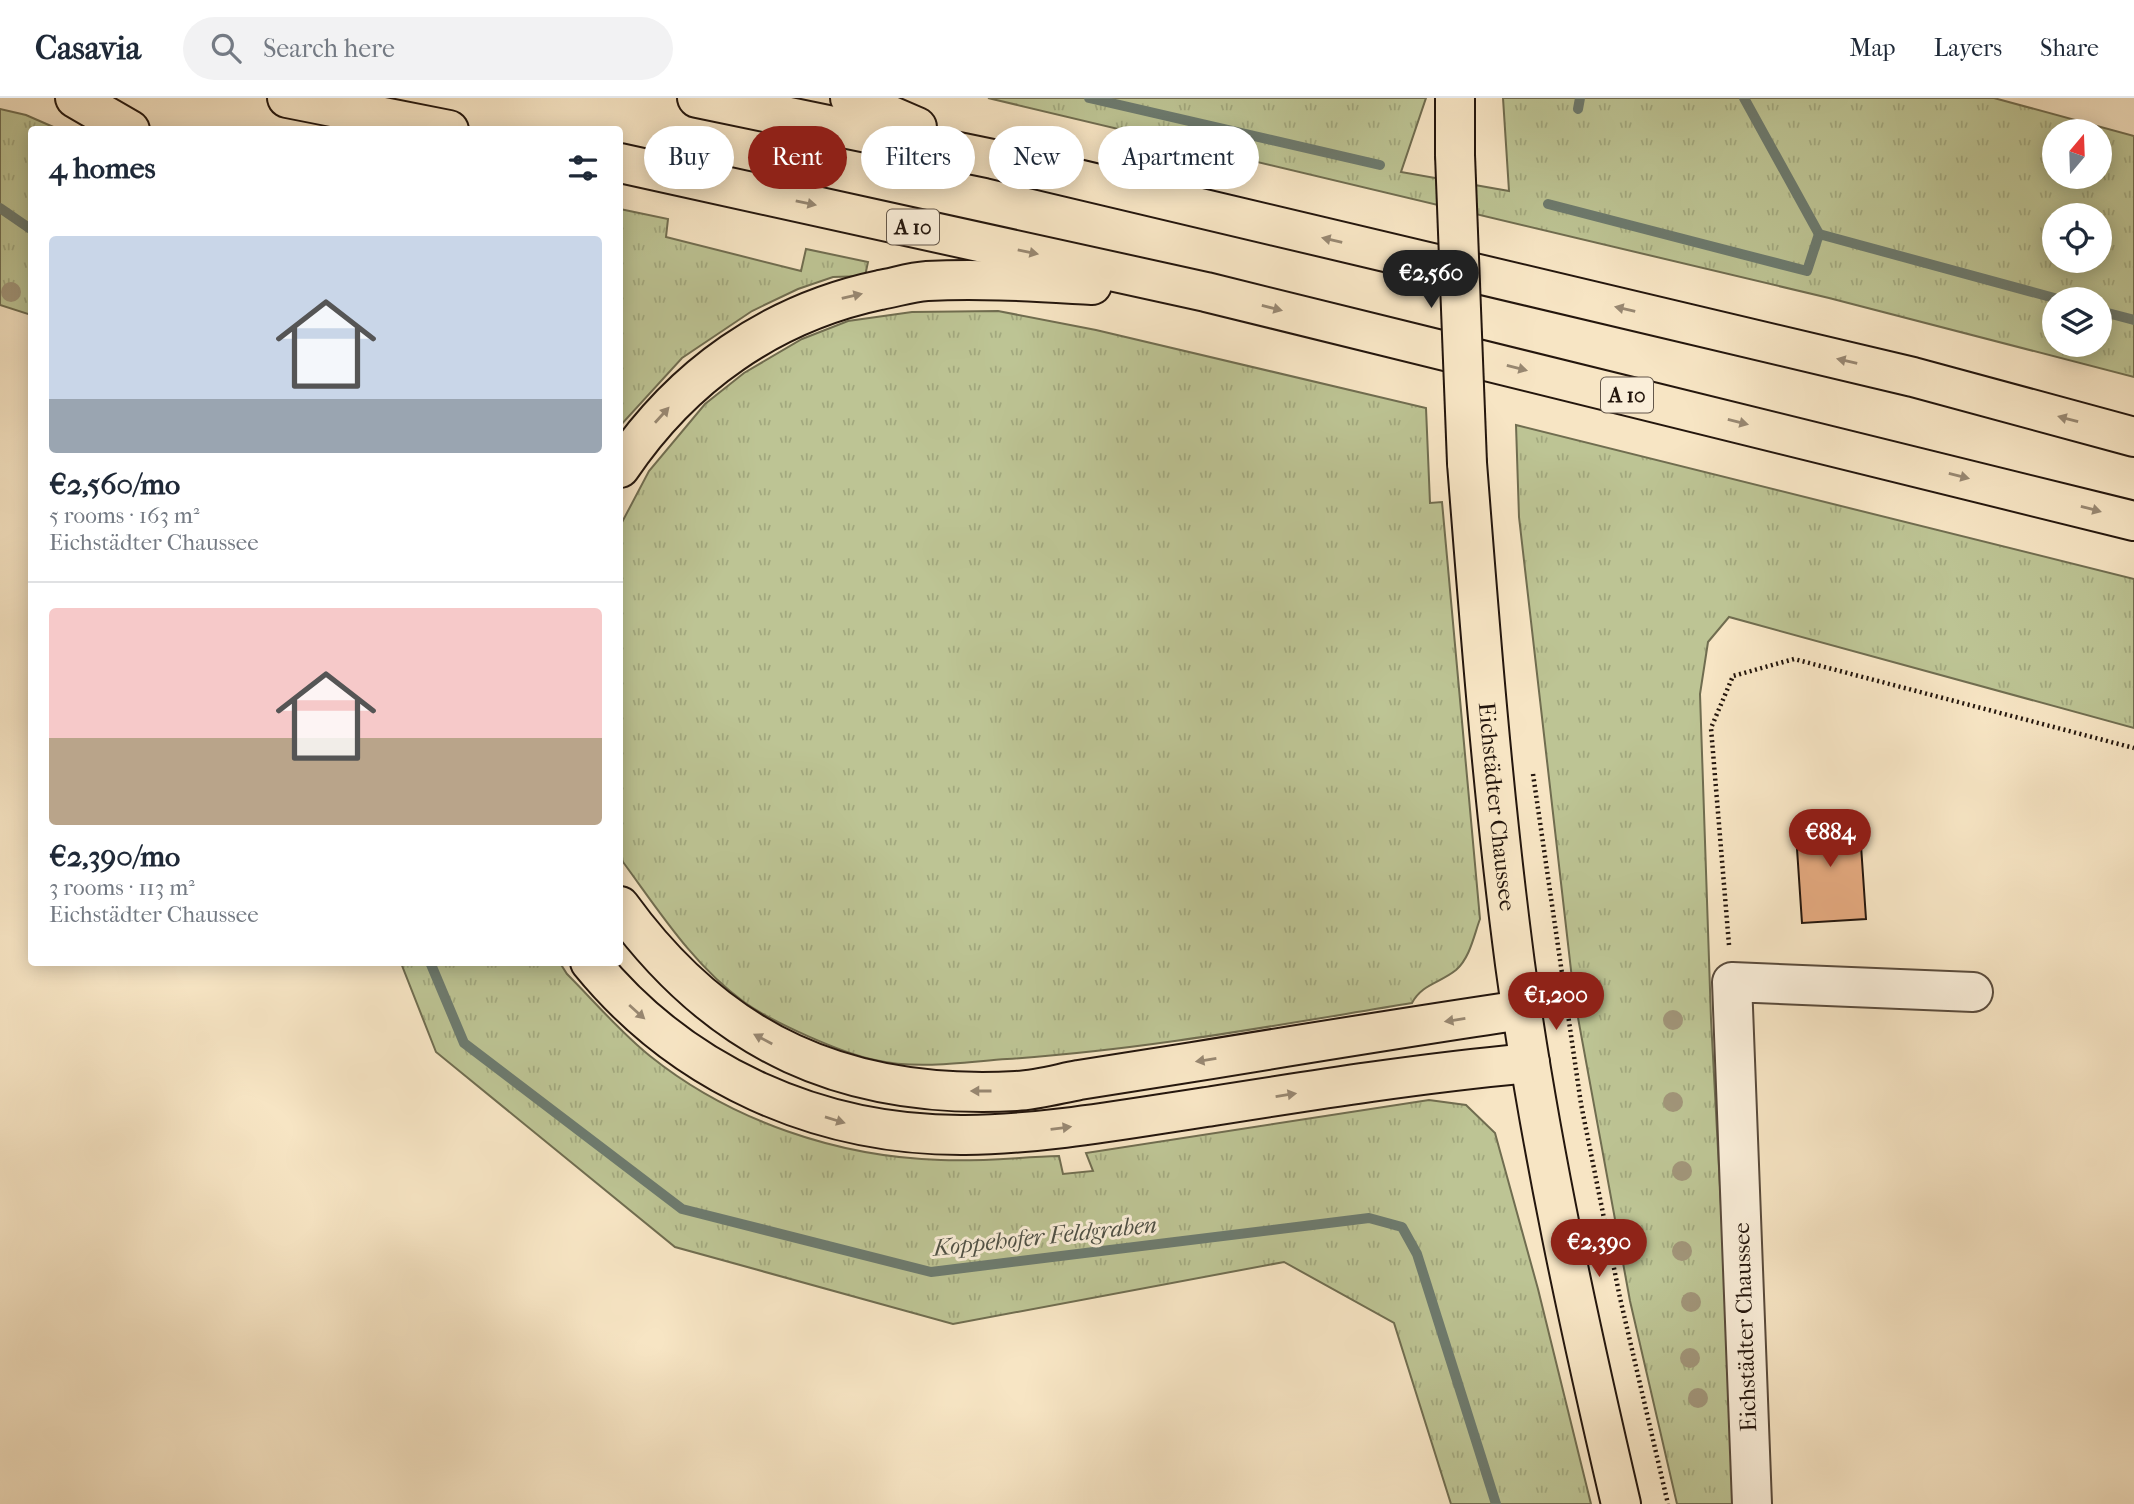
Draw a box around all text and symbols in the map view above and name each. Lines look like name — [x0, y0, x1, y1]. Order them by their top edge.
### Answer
search box — [183, 17, 673, 80]
text: Casavia — [35, 29, 141, 68]
icon: search — [207, 29, 245, 67]
text: Search here — [263, 33, 395, 64]
text: Map — [1850, 34, 1896, 62]
text: Layers — [1934, 34, 2002, 62]
text: Share — [2040, 34, 2099, 62]
north arrow — [2042, 119, 2112, 189]
map controls — [2042, 119, 2112, 357]
chip: Buy — [644, 126, 734, 189]
chip: Rent — [748, 126, 847, 189]
chip: Filters — [861, 126, 975, 189]
chip: New — [989, 126, 1084, 189]
chip: Apartment — [1098, 126, 1259, 189]
icon: filters — [564, 149, 602, 187]
text: 4 homes — [49, 151, 156, 186]
one-way arrow — [795, 198, 817, 209]
button: locate — [2042, 203, 2112, 273]
road number: A 10 — [887, 209, 939, 244]
one-way arrow — [1321, 234, 1343, 245]
one-way arrow — [1017, 247, 1039, 258]
pin: €2,560 — [1374, 250, 1488, 310]
text: €2,560 — [1399, 259, 1463, 286]
icon: home — [263, 281, 389, 407]
button: layers — [2042, 287, 2112, 357]
one-way arrow — [841, 291, 863, 302]
one-way arrow — [1261, 303, 1283, 314]
one-way arrow — [1614, 303, 1636, 314]
one-way arrow — [1836, 355, 1858, 366]
one-way arrow — [1506, 363, 1528, 374]
road number: A 10 — [1601, 378, 1653, 412]
one-way arrow — [653, 406, 669, 423]
one-way arrow — [2057, 413, 2079, 424]
one-way arrow — [1727, 417, 1749, 428]
text: €2,560/mo — [49, 467, 180, 502]
one-way arrow — [1948, 471, 1970, 482]
text: 5 rooms · 163 m² — [49, 502, 199, 529]
one-way arrow — [2081, 505, 2102, 515]
text: Eichstädter Chaussee — [49, 529, 259, 556]
icon: home — [263, 653, 389, 779]
street label: Eichstädter Chaussee — [1473, 701, 1522, 913]
pin: €884 — [1789, 810, 1871, 869]
text: €884 — [1805, 818, 1855, 845]
text: €2,390/mo — [49, 839, 180, 874]
text: 3 rooms · 113 m² — [49, 874, 195, 901]
text: Eichstädter Chaussee — [49, 901, 259, 928]
pin: €1,200 — [1499, 972, 1613, 1032]
text: €1,200 — [1524, 981, 1588, 1008]
one-way arrow — [628, 1004, 646, 1020]
one-way arrow — [1444, 1015, 1466, 1026]
one-way arrow — [753, 1033, 773, 1045]
one-way arrow — [1195, 1055, 1217, 1066]
one-way arrow — [970, 1085, 992, 1097]
one-way arrow — [1275, 1089, 1297, 1100]
one-way arrow — [824, 1116, 845, 1126]
one-way arrow — [1050, 1123, 1072, 1134]
water label: Koppehofer Feldgraben — [930, 1210, 1158, 1262]
pin: €2,390 — [1542, 1220, 1656, 1279]
street label: Eichstädter Chaussee — [1728, 1222, 1762, 1432]
text: €2,390 — [1567, 1228, 1631, 1255]

